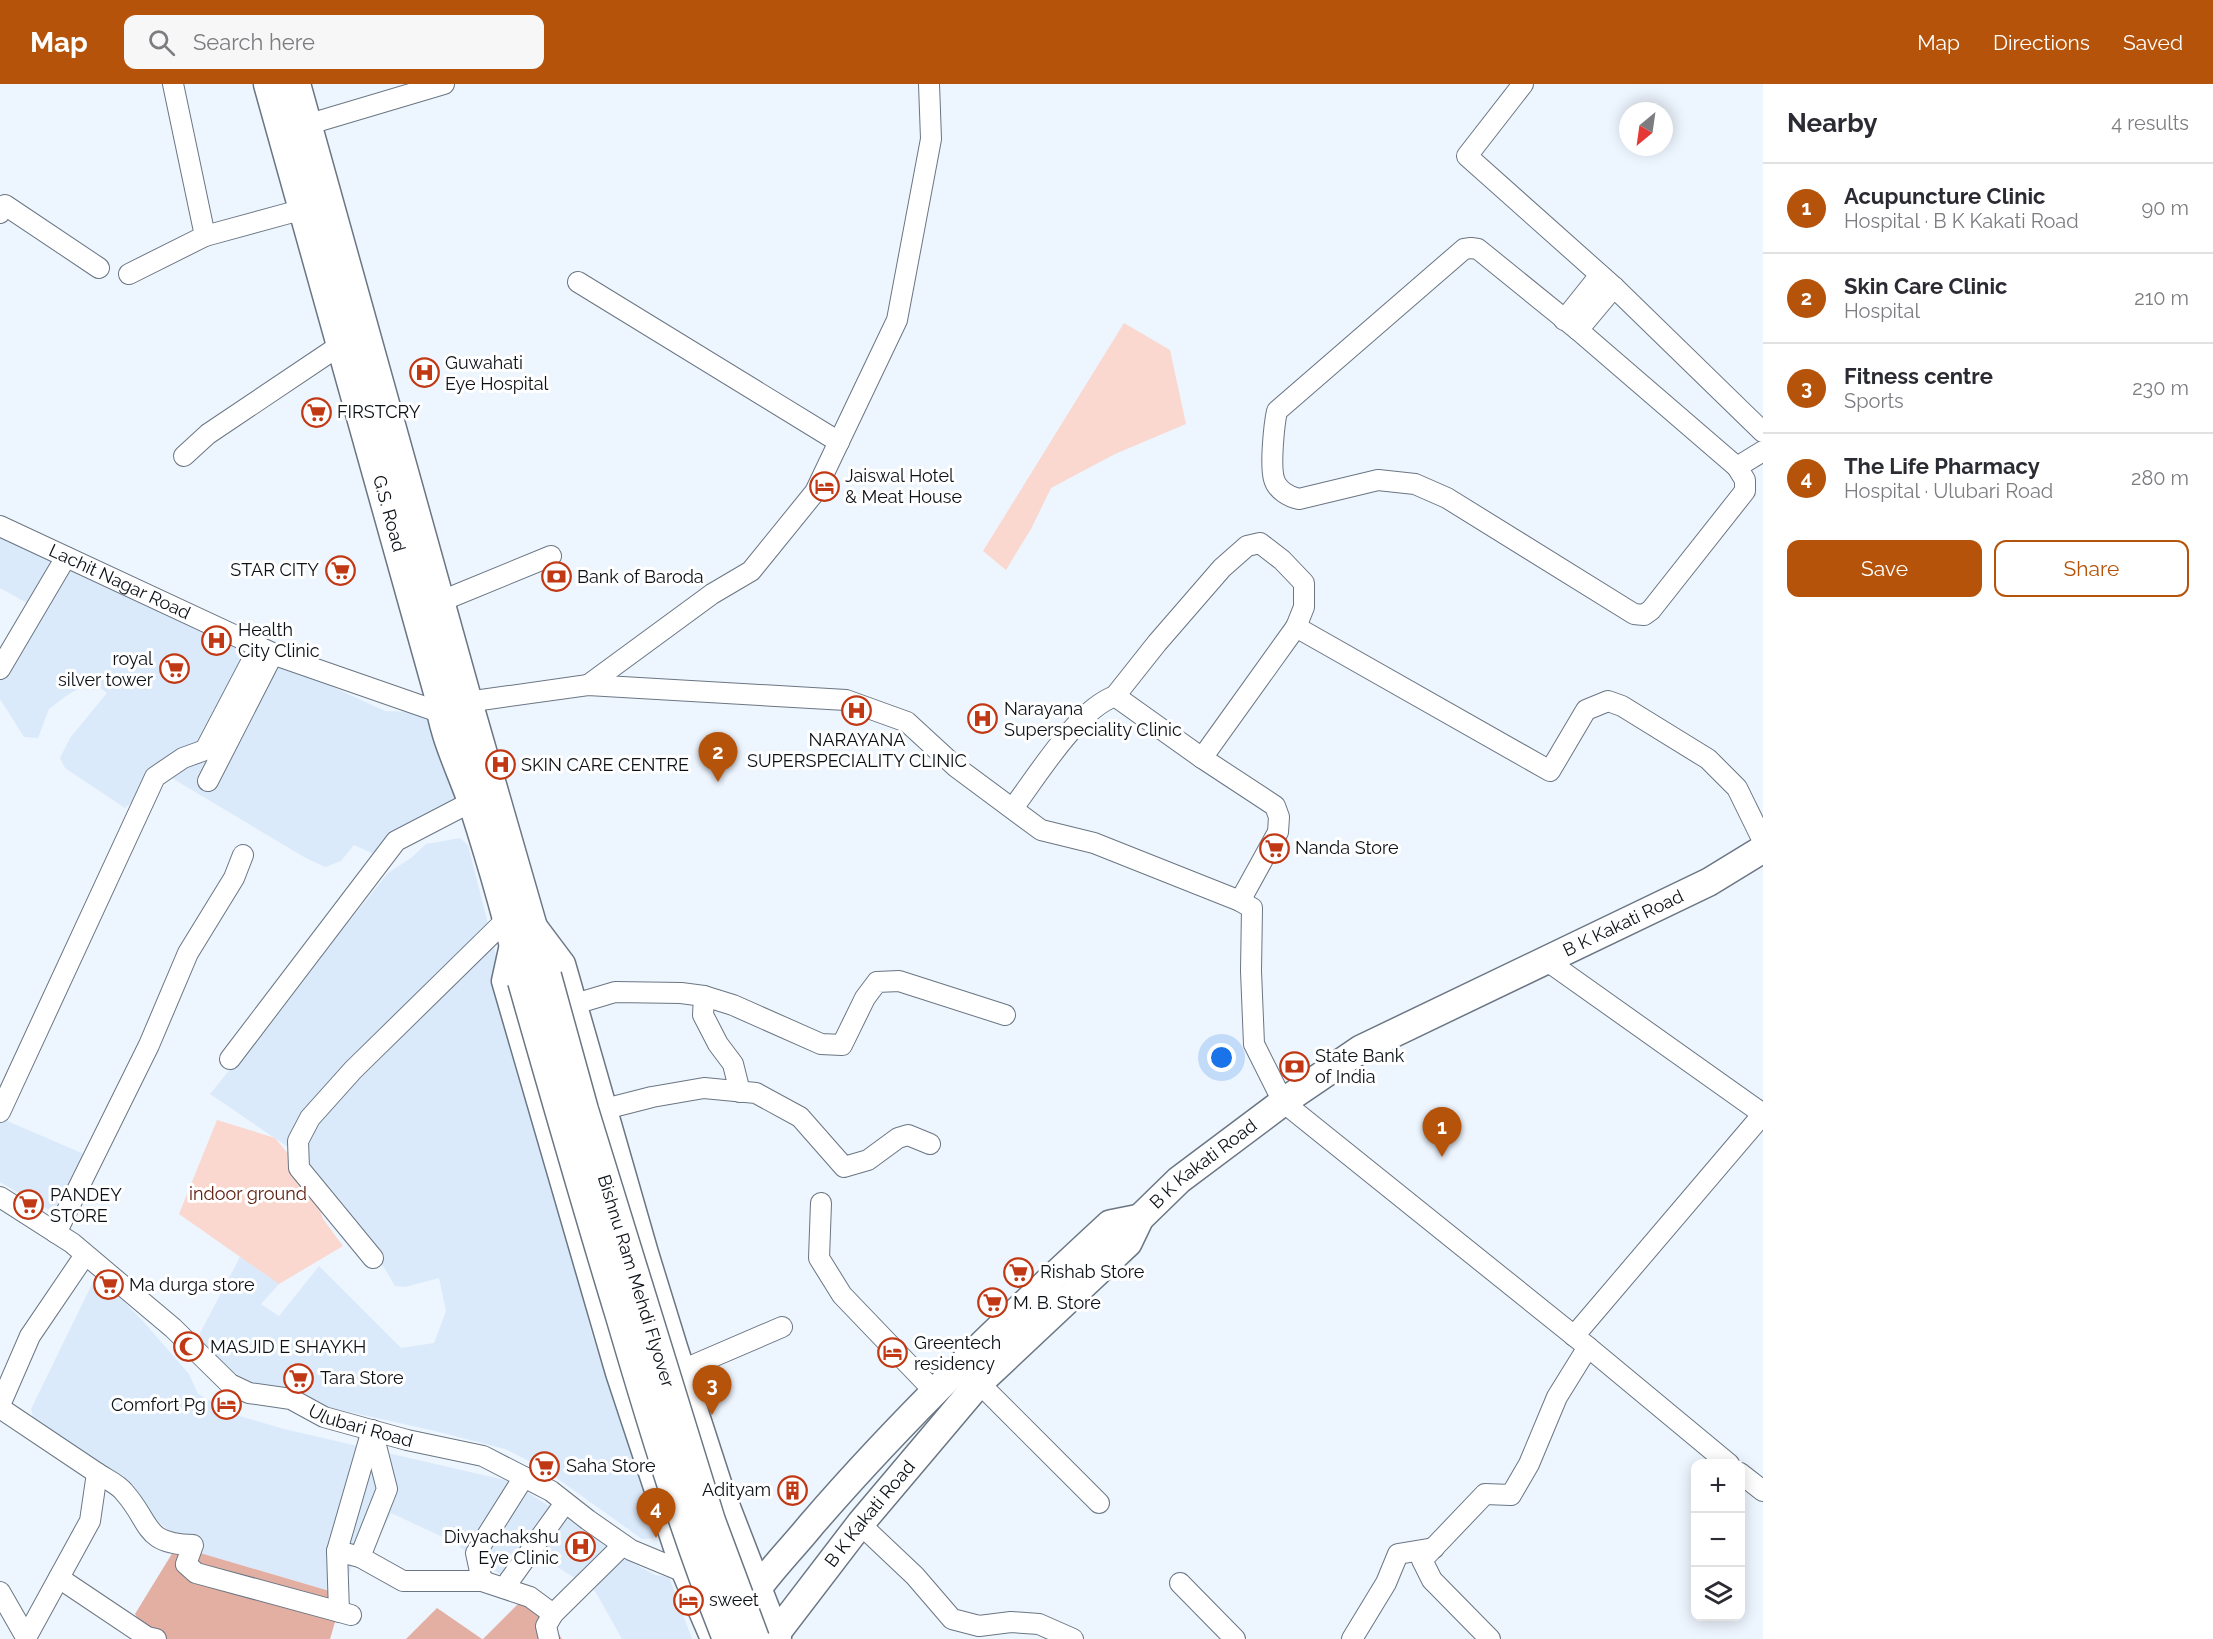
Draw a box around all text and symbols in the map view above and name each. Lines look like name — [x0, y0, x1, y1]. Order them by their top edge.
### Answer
search box — [124, 15, 544, 69]
text: Map — [30, 26, 88, 59]
icon: search — [145, 26, 178, 59]
text: Search here — [193, 29, 315, 55]
text: Map — [1917, 30, 1960, 55]
text: Directions — [1993, 30, 2090, 55]
text: Saved — [2123, 30, 2183, 55]
north arrow — [1619, 102, 1673, 156]
text: Nearby — [1787, 108, 1877, 138]
text: 4 results — [2111, 111, 2189, 135]
text: Acupuncture Clinic — [1844, 183, 2046, 209]
text: 1 — [1802, 196, 1811, 220]
text: 90 m — [2142, 196, 2189, 220]
text: Hospital · B K Kakati Road — [1844, 209, 2079, 233]
text: Skin Care Clinic — [1844, 273, 2007, 299]
text: 2 — [1801, 286, 1812, 310]
text: 210 m — [2134, 286, 2189, 310]
text: Hospital — [1844, 299, 1920, 323]
place label: Guwahati Eye Hospital — [445, 352, 549, 394]
hospital icon: Guwahati Eye Hospital — [408, 357, 440, 389]
text: Fitness centre — [1844, 363, 1993, 389]
text: 3 — [1801, 376, 1812, 400]
text: 230 m — [2132, 376, 2189, 400]
text: Sports — [1844, 389, 1904, 413]
supermarket icon: FIRSTCRY — [300, 396, 332, 428]
place label: FIRSTCRY — [337, 401, 421, 422]
text: The Life Pharmacy — [1844, 453, 2040, 479]
place label: Jaiswal Hotel & Meat House — [845, 465, 962, 507]
text: 4 — [1801, 466, 1812, 490]
text: 280 m — [2131, 466, 2189, 490]
hotel icon: Jaiswal Hotel & Meat House — [808, 470, 840, 502]
street label: G.S. Road — [369, 473, 410, 554]
text: Hospital · Ulubari Road — [1844, 479, 2053, 503]
street label: Lachit Nagar Road — [46, 539, 194, 623]
button: Save — [1787, 540, 1982, 597]
button: Share — [1994, 540, 2189, 597]
supermarket icon: STAR CITY — [324, 554, 356, 586]
place label: STAR CITY — [230, 559, 319, 580]
bank icon: Bank of Baroda — [540, 561, 572, 593]
place label: Bank of Baroda — [577, 566, 704, 587]
place label: Health City Clinic — [238, 619, 320, 661]
hospital icon: Health City Clinic — [201, 624, 233, 656]
place label: royal silver tower — [58, 648, 154, 690]
supermarket icon: royal silver tower — [158, 653, 190, 685]
hospital icon: NARAYANA SUPERSPECIALITY CLINIC — [841, 695, 873, 727]
place label: Narayana Superspeciality Clinic — [1004, 698, 1182, 740]
hospital icon: Narayana Superspeciality Clinic — [967, 703, 999, 735]
place label: NARAYANA SUPERSPECIALITY CLINIC — [747, 729, 967, 771]
pin: 2 — [698, 732, 738, 782]
hospital icon: SKIN CARE CENTRE — [484, 749, 516, 781]
place label: SKIN CARE CENTRE — [521, 754, 689, 775]
supermarket icon: Nanda Store — [1258, 832, 1290, 864]
place label: Nanda Store — [1295, 837, 1399, 858]
street label: B K Kakati Road — [1559, 885, 1686, 961]
your location — [1207, 1043, 1236, 1072]
place label: State Bank of India — [1315, 1045, 1405, 1087]
bank icon: State Bank of India — [1278, 1050, 1310, 1082]
pin: 1 — [1422, 1108, 1462, 1157]
street label: B K Kakati Road — [1145, 1114, 1261, 1213]
street label: Bishnu Ram Mehdi Flyover — [594, 1172, 679, 1390]
park label: indoor ground — [189, 1183, 307, 1204]
place label: PANDEY STORE — [50, 1184, 122, 1226]
supermarket icon: PANDEY STORE — [13, 1189, 45, 1221]
supermarket icon: Rishab Store — [1003, 1256, 1035, 1288]
place label: Rishab Store — [1040, 1261, 1145, 1282]
supermarket icon: Ma durga store — [92, 1269, 124, 1301]
place label: Ma durga store — [129, 1274, 255, 1295]
supermarket icon: M. B. Store — [976, 1287, 1008, 1319]
place label: M. B. Store — [1013, 1292, 1101, 1313]
mosque icon: MASJID E SHAYKH — [173, 1331, 205, 1363]
place label: Greentech residency — [914, 1332, 1001, 1374]
place label: MASJID E SHAYKH — [210, 1336, 366, 1357]
hotel icon: Greentech residency — [877, 1337, 909, 1369]
supermarket icon: Tara Store — [283, 1362, 315, 1394]
pin: 3 — [692, 1366, 732, 1415]
place label: Tara Store — [320, 1367, 404, 1388]
hotel icon: Comfort Pg — [211, 1389, 243, 1421]
place label: Comfort Pg — [111, 1394, 206, 1415]
street label: Ulubari Road — [305, 1399, 415, 1451]
supermarket icon: Saha Store — [529, 1450, 561, 1482]
place label: Saha Store — [566, 1455, 656, 1476]
street label: B K Kakati Road — [820, 1456, 919, 1571]
map controls — [1691, 1459, 1745, 1621]
button: + — [1691, 1459, 1745, 1513]
building icon: Adityam — [776, 1474, 808, 1506]
place label: Adityam — [702, 1479, 771, 1500]
pin: 4 — [636, 1488, 676, 1538]
button: − — [1691, 1513, 1745, 1567]
place label: Divyachakshu Eye Clinic — [444, 1526, 559, 1568]
hospital icon: Divyachakshu Eye Clinic — [564, 1531, 596, 1563]
button: layers — [1691, 1567, 1745, 1621]
hotel icon: sweet — [672, 1584, 704, 1616]
place label: sweet — [709, 1589, 759, 1610]

